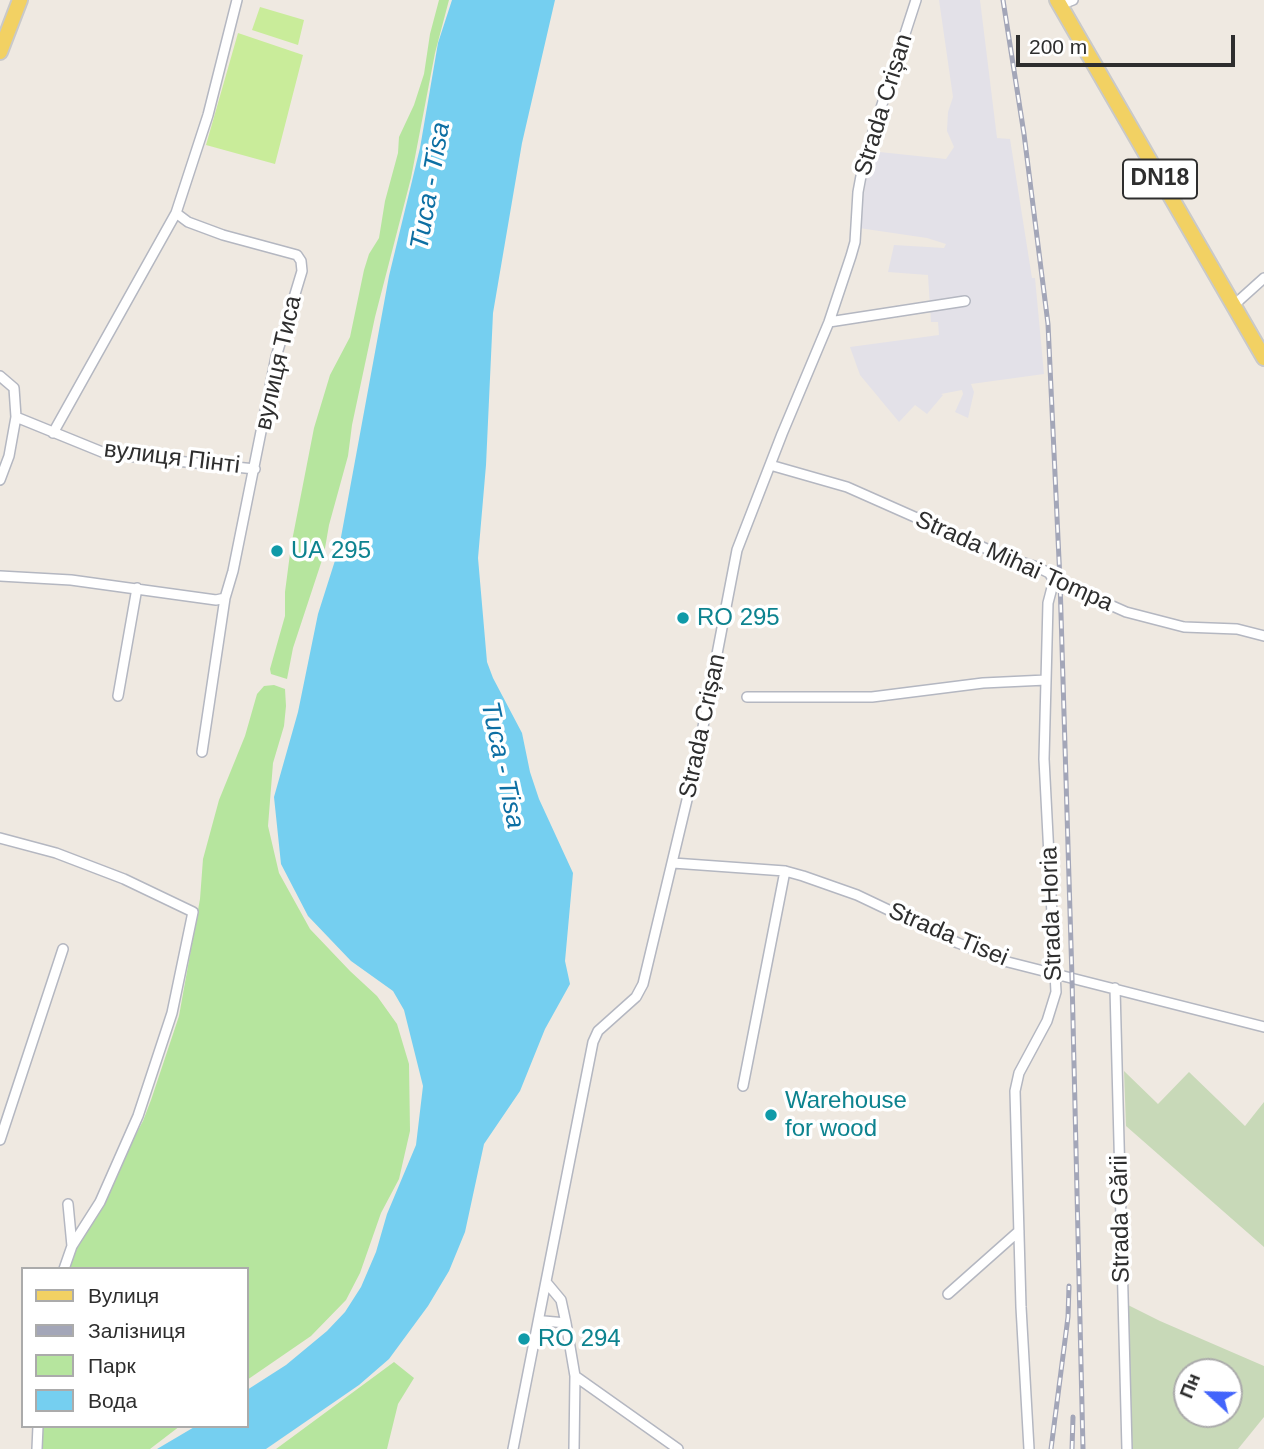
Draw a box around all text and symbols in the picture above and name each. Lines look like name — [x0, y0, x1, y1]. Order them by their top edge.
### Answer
scale bar — [1019, 21, 1238, 65]
street label: Strada Crișan — [849, 31, 919, 179]
text: 200 m — [1029, 35, 1087, 58]
water label: Тиса - Tisa — [404, 120, 458, 252]
road number: DN18 — [1123, 160, 1197, 198]
street label: вулиця Тиса — [250, 293, 308, 433]
street label: вулиця Пінті — [102, 435, 242, 481]
street label: Strada Mihai Tompa — [911, 505, 1117, 619]
place label: UA 295 — [291, 537, 371, 565]
marker: UA 295 — [269, 543, 285, 559]
place label: RO 295 — [697, 604, 780, 632]
marker: RO 295 — [675, 610, 691, 626]
street label: Strada Crișan — [674, 651, 732, 801]
water label: Тиса - Tisa — [473, 699, 531, 831]
street label: Strada Horia — [1035, 846, 1069, 982]
street label: Strada Tisei — [884, 897, 1012, 973]
place label: Warehouse for wood — [785, 1087, 907, 1143]
marker: Warehouse for wood — [763, 1107, 779, 1123]
street label: Strada Gării — [1105, 1155, 1137, 1283]
legend — [21, 1267, 248, 1428]
text: Вулиця — [88, 1284, 159, 1307]
text: Залізниця — [88, 1319, 186, 1342]
place label: RO 294 — [538, 1325, 621, 1353]
marker: RO 294 — [516, 1331, 532, 1347]
text: Парк — [88, 1354, 136, 1377]
north arrow — [1173, 1358, 1243, 1428]
text: Пн — [1175, 1370, 1204, 1401]
text: Вода — [88, 1389, 137, 1412]

